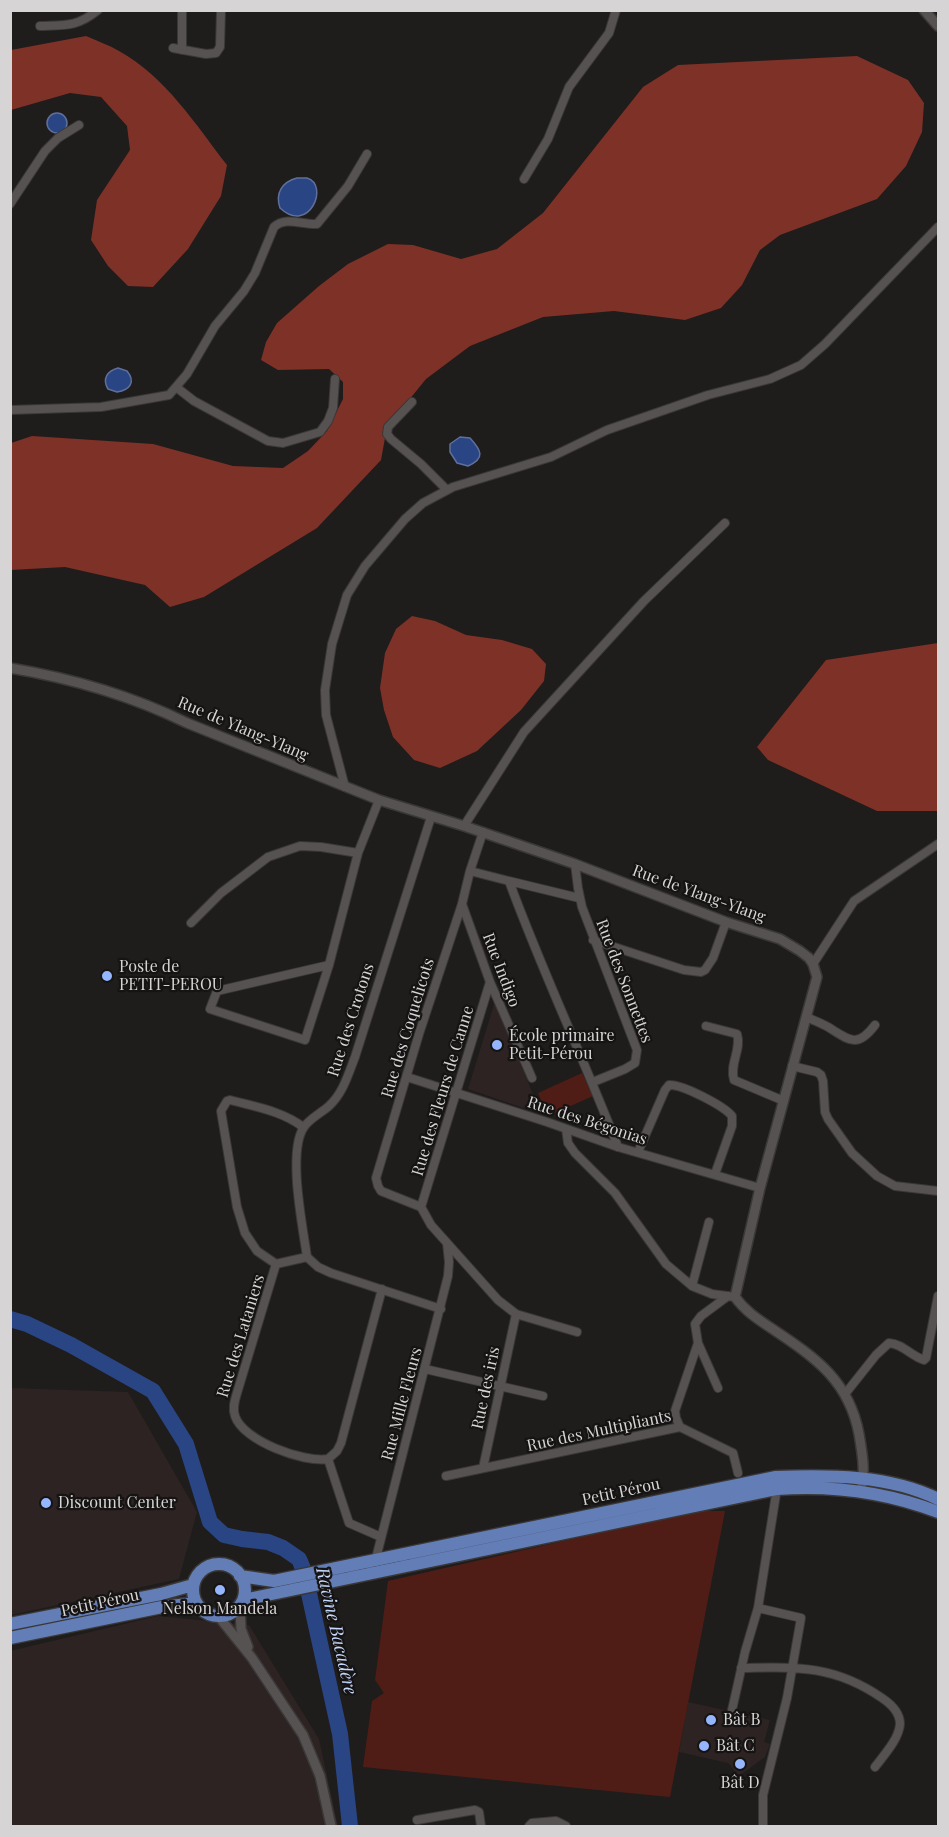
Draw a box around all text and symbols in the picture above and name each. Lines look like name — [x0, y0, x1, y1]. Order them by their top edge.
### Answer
street label: Rue de Ylang-Ylang — [175, 693, 311, 765]
street label: Rue de Ylang-Ylang — [630, 861, 768, 927]
street label: Rue des Sonnettes — [592, 916, 656, 1046]
street label: Rue Indigo — [478, 930, 524, 1010]
street label: Rue des Coquelicots — [378, 956, 438, 1100]
place label: Poste de PETIT-PEROU — [119, 957, 223, 995]
street label: Rue des Crotons — [324, 961, 378, 1079]
marker: Poste de PETIT-PEROU — [100, 969, 114, 983]
street label: Rue des Fleurs de Canne — [408, 1004, 478, 1178]
place label: École primaire Petit-Pérou — [509, 1026, 614, 1064]
marker: École primaire Petit-Pérou — [490, 1038, 504, 1052]
street label: Rue des Bégonias — [525, 1093, 649, 1149]
street label: Rue des Lataniers — [213, 1272, 269, 1400]
street label: Rue Mille Fleurs — [378, 1345, 426, 1463]
street label: Rue des iris — [468, 1345, 504, 1431]
street label: Rue des Multipliants — [525, 1406, 673, 1456]
street label: Petit Pérou — [580, 1474, 662, 1510]
place label: Discount Center — [58, 1493, 176, 1513]
marker: Discount Center — [39, 1496, 53, 1510]
water label: Ravine Bacadère — [311, 1565, 361, 1697]
marker: Nelson Mandela — [213, 1583, 227, 1597]
street label: Petit Pérou — [59, 1585, 141, 1621]
place label: Nelson Mandela — [163, 1599, 277, 1619]
place label: Bât B — [723, 1710, 761, 1730]
marker: Bât B — [704, 1713, 718, 1727]
place label: Bât C — [716, 1736, 755, 1756]
marker: Bât C — [697, 1739, 711, 1753]
marker: Bât D — [733, 1757, 747, 1771]
place label: Bât D — [720, 1773, 760, 1793]

